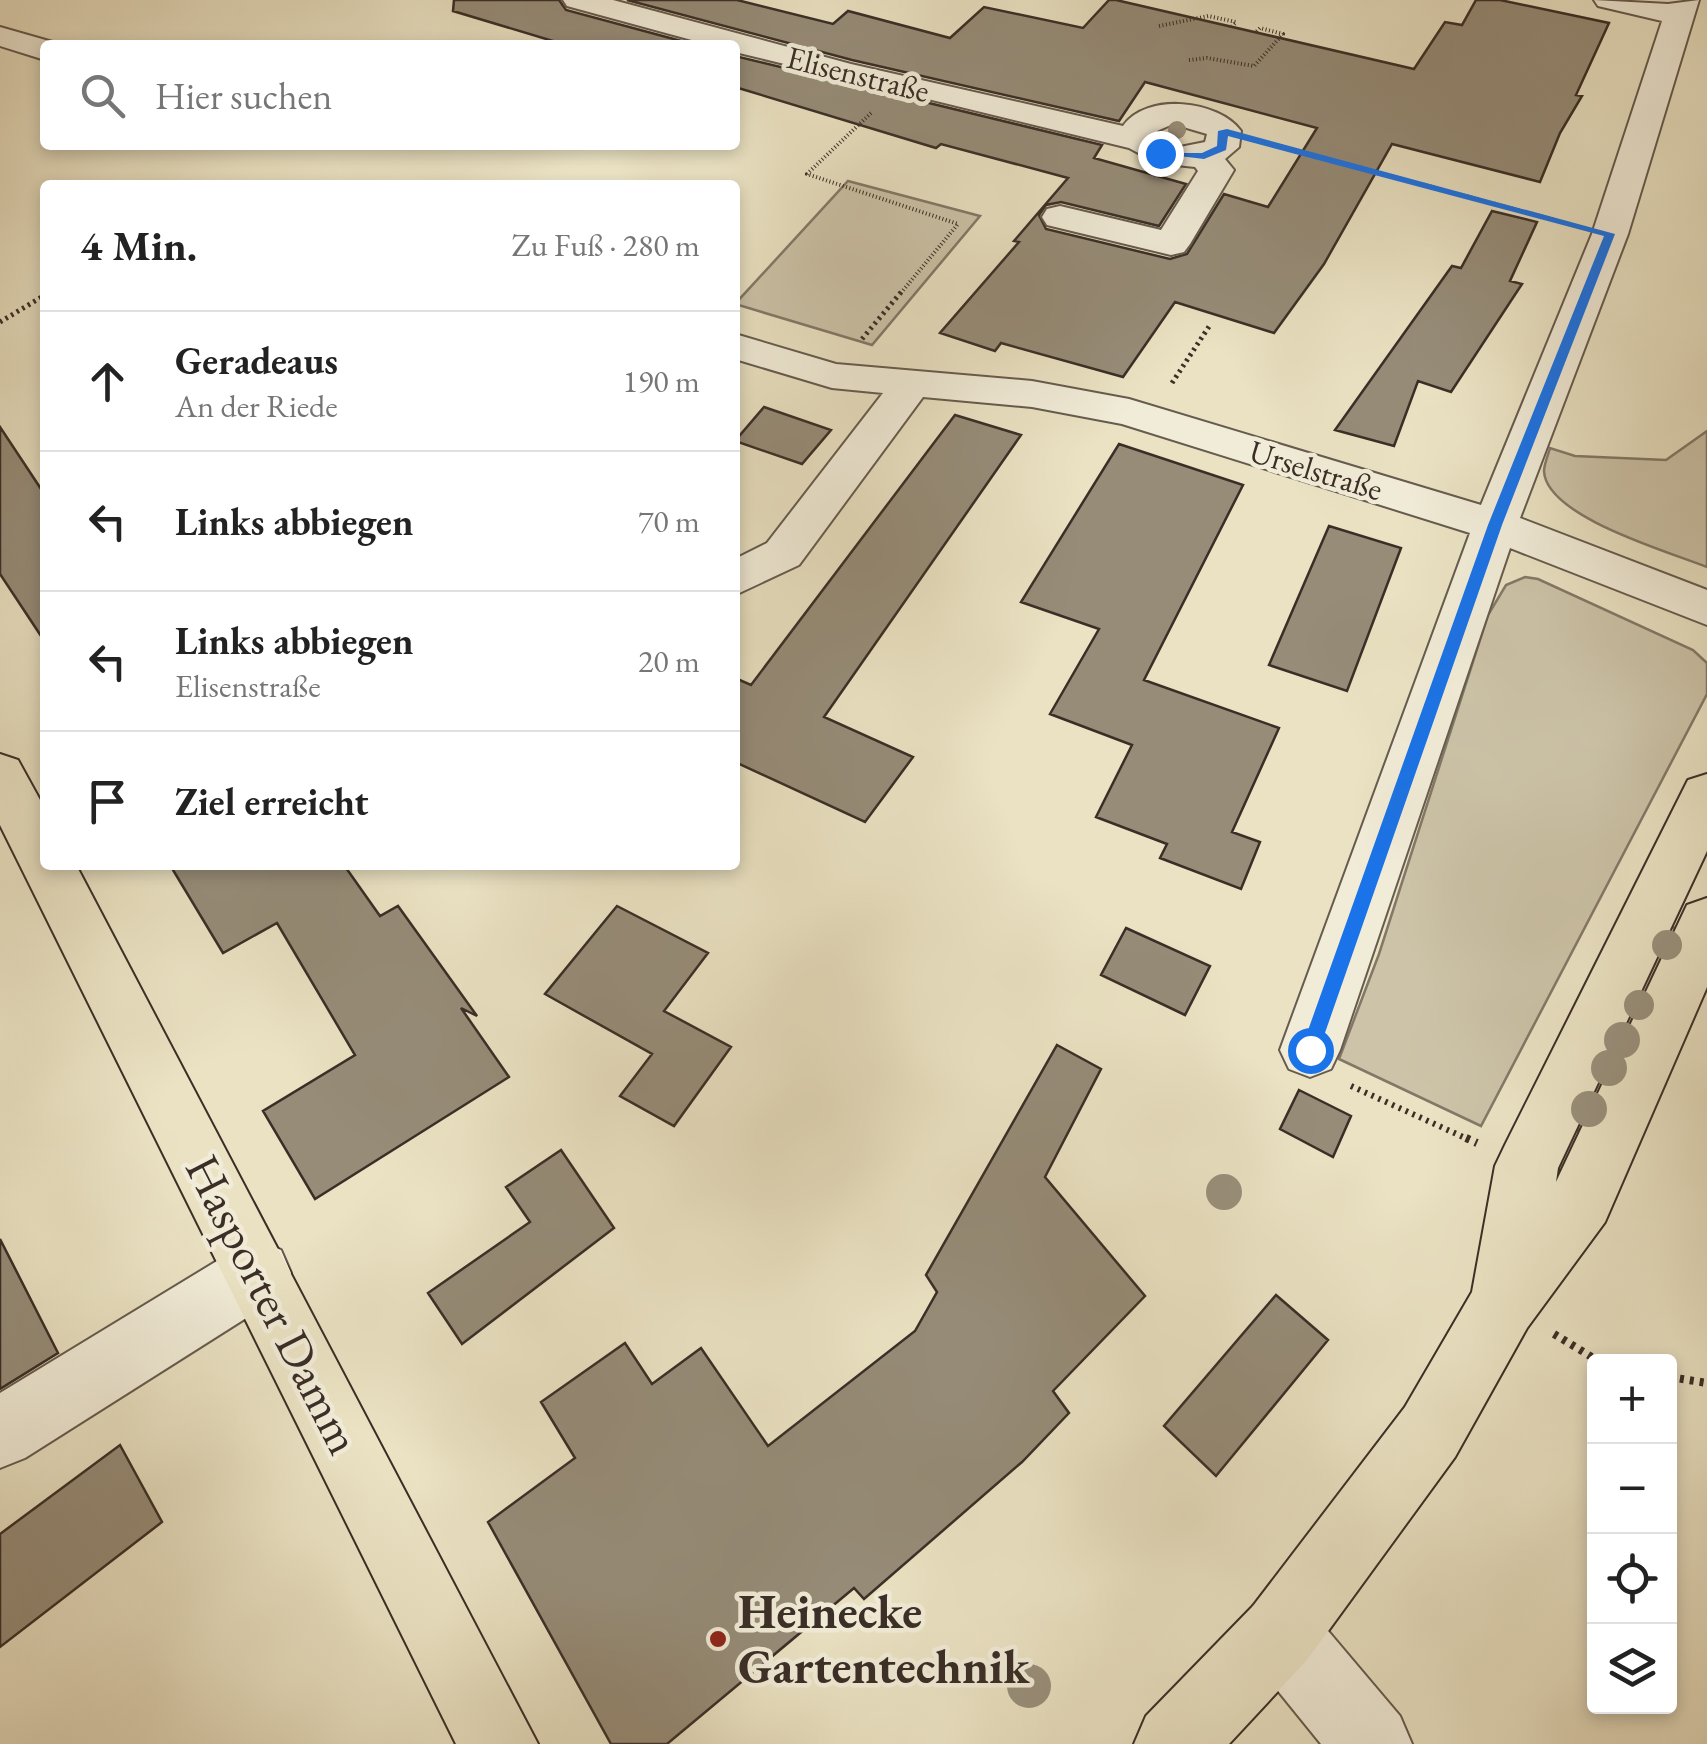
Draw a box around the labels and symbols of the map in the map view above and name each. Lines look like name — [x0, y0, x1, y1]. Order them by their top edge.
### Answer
street label: Elisenstraße — [782, 36, 934, 112]
route end — [1138, 131, 1184, 177]
street label: Urselstraße — [1244, 430, 1388, 510]
route start — [1288, 1028, 1334, 1074]
street label: Hasporter Damm — [172, 1144, 376, 1464]
place label: Heinecke Gartentechnik — [738, 1580, 1030, 1697]
marker: Heinecke Gartentechnik — [707, 1628, 729, 1650]

